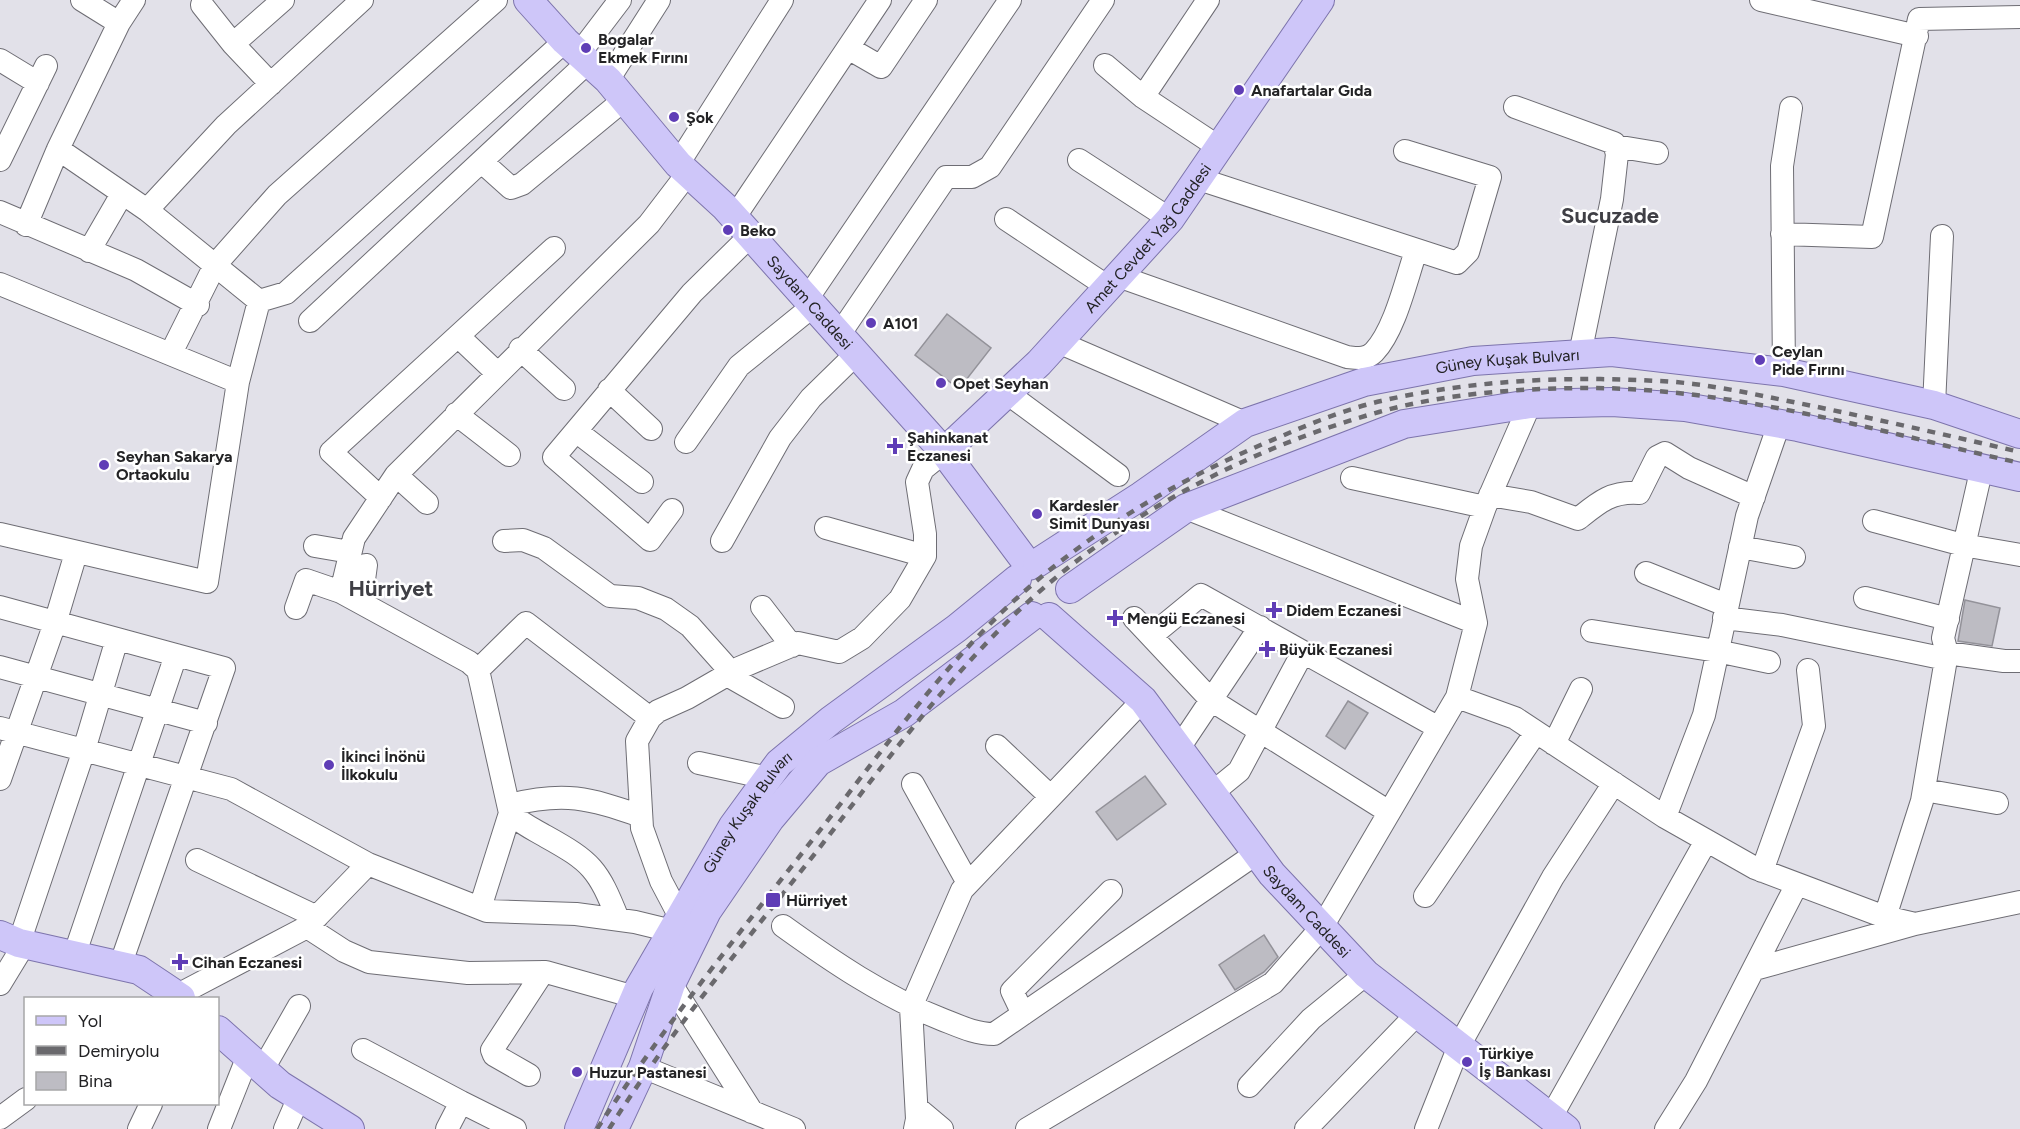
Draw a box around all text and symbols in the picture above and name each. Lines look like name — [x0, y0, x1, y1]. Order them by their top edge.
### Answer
place label: Bogalar Ekmek Fırını — [598, 30, 688, 67]
marker: Bogalar Ekmek Fırını — [579, 41, 593, 55]
place label: Anafartalar Gıda — [1251, 81, 1372, 100]
marker: Anafartalar Gıda — [1232, 83, 1246, 97]
place label: Şok — [686, 108, 714, 127]
marker: Şok — [667, 110, 681, 124]
street label: Amet Cevdet Yağ Caddesi — [1080, 160, 1215, 316]
district label: Sucuzade — [1561, 202, 1659, 229]
place label: Beko — [740, 221, 776, 240]
marker: Beko — [721, 223, 735, 237]
street label: Saydam Caddesi — [763, 251, 857, 353]
place label: A101 — [883, 314, 918, 333]
marker: A101 — [864, 316, 878, 330]
place label: Ceylan Pide Fırını — [1772, 342, 1845, 379]
street label: Güney Kuşak Bulvarı — [1434, 345, 1580, 378]
marker: Ceylan Pide Fırını — [1753, 353, 1767, 367]
place label: Opet Seyhan — [953, 374, 1049, 393]
marker: Opet Seyhan — [934, 376, 948, 390]
place label: Şahinkanat Eczanesi — [907, 428, 988, 465]
marker: Şahinkanat Eczanesi — [888, 439, 902, 453]
place label: Seyhan Sakarya Ortaokulu — [116, 447, 233, 484]
marker: Seyhan Sakarya Ortaokulu — [97, 458, 111, 472]
place label: Kardesler Simit Dunyası — [1049, 496, 1150, 533]
marker: Kardesler Simit Dunyası — [1030, 507, 1044, 521]
district label: Hürriyet — [349, 575, 434, 602]
place label: Didem Eczanesi — [1286, 601, 1401, 620]
marker: Didem Eczanesi — [1267, 603, 1281, 617]
place label: Mengü Eczanesi — [1127, 609, 1245, 628]
marker: Mengü Eczanesi — [1108, 611, 1122, 625]
place label: Büyük Eczanesi — [1279, 640, 1393, 659]
marker: Büyük Eczanesi — [1260, 642, 1274, 656]
place label: İkinci İnönü İlkokulu — [341, 747, 425, 784]
street label: Güney Kuşak Bulvarı — [698, 747, 796, 877]
marker: İkinci İnönü İlkokulu — [322, 758, 336, 772]
street label: Saydam Caddesi — [1259, 861, 1355, 961]
marker: Hürriyet — [764, 891, 782, 909]
place label: Hürriyet — [786, 891, 848, 910]
place label: Cihan Eczanesi — [192, 953, 302, 972]
marker: Cihan Eczanesi — [173, 955, 187, 969]
legend — [24, 997, 219, 1105]
text: Yol — [78, 1010, 102, 1032]
text: Demiryolu — [78, 1040, 160, 1062]
place label: Türkiye İş Bankası — [1479, 1044, 1551, 1081]
marker: Türkiye İş Bankası — [1460, 1055, 1474, 1069]
place label: Huzur Pastanesi — [589, 1063, 707, 1082]
marker: Huzur Pastanesi — [570, 1065, 584, 1079]
text: Bina — [78, 1070, 112, 1092]

